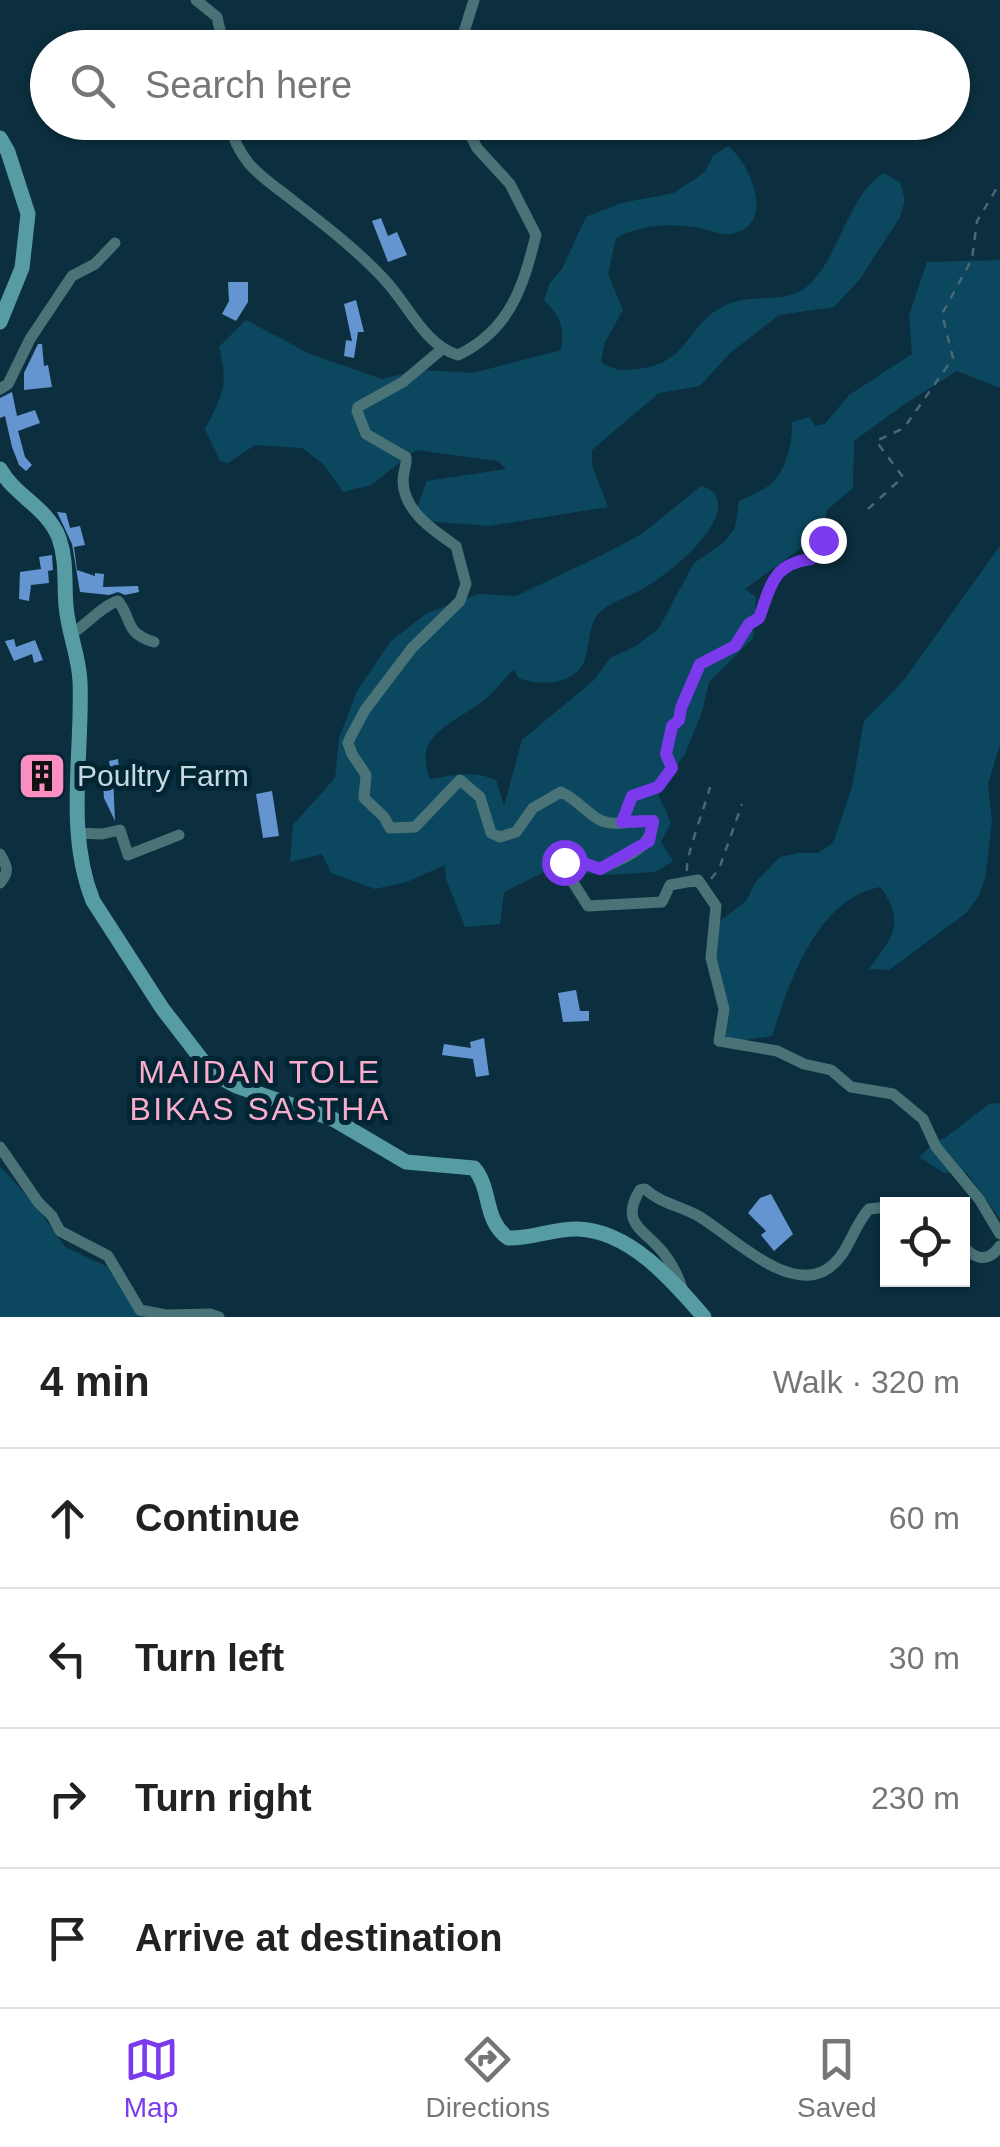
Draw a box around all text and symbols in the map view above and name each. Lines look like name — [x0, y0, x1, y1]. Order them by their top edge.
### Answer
search box — [30, 30, 970, 140]
icon: search — [65, 58, 120, 113]
text: Search here — [145, 64, 352, 106]
route end — [801, 518, 847, 564]
building icon: Poultry Farm — [16, 750, 68, 802]
place label: Poultry Farm — [77, 759, 249, 792]
route start — [542, 840, 588, 886]
district label: MAIDAN TOLE BIKAS SASTHA — [129, 1054, 391, 1127]
map controls — [880, 1197, 970, 1287]
button: locate — [880, 1197, 970, 1287]
text: 4 min — [40, 1358, 150, 1405]
text: Walk · 320 m — [773, 1364, 960, 1400]
icon: ahead — [40, 1491, 95, 1546]
text: Continue — [135, 1497, 300, 1539]
text: 60 m — [889, 1500, 960, 1536]
icon: left — [40, 1631, 95, 1686]
text: Turn left — [135, 1637, 284, 1679]
text: 30 m — [889, 1640, 960, 1676]
icon: right — [40, 1771, 95, 1826]
text: Turn right — [135, 1777, 312, 1819]
text: 230 m — [871, 1780, 960, 1816]
icon: arrive — [40, 1911, 95, 1966]
text: Arrive at destination — [135, 1917, 502, 1959]
tab: Map — [124, 2032, 179, 2124]
tab: Directions — [426, 2032, 550, 2124]
tab: Saved — [797, 2032, 876, 2124]

